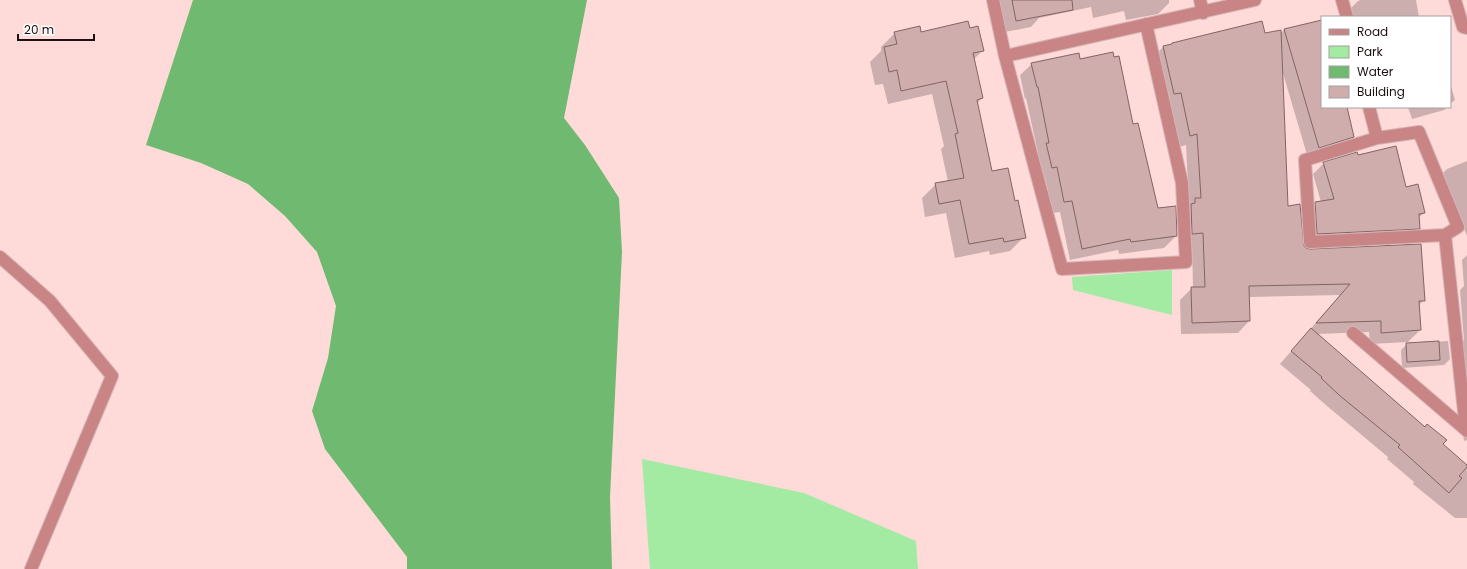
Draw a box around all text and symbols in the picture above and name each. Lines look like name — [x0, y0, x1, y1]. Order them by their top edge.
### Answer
scale bar — [18, 16, 94, 42]
legend — [1321, 16, 1451, 108]
text: 20 m — [24, 21, 54, 38]
text: Road — [1357, 23, 1388, 40]
text: Park — [1357, 43, 1384, 60]
text: Water — [1357, 63, 1394, 80]
text: Building — [1357, 83, 1405, 100]

